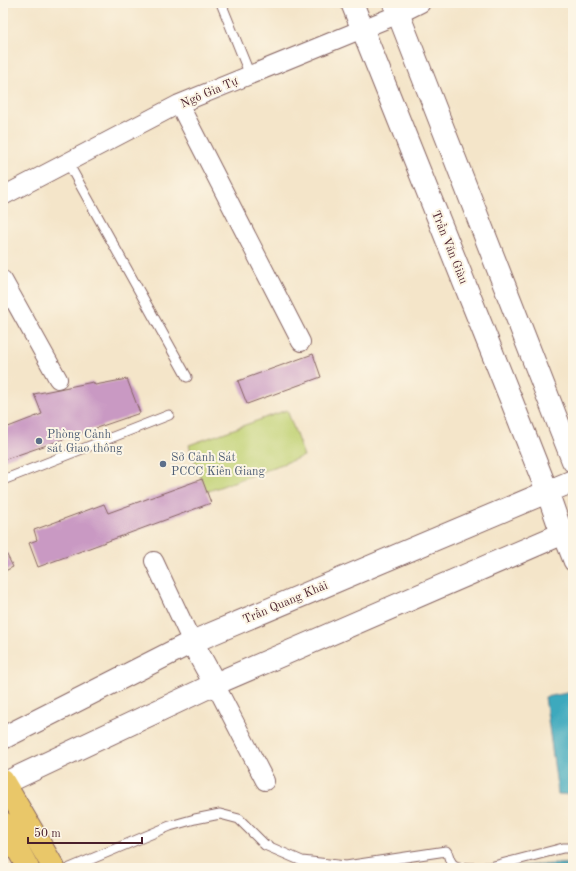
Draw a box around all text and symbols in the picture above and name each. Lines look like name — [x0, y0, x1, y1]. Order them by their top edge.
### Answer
street label: Ngô Gia Tự — [179, 75, 240, 110]
street label: Trần Văn Giàu — [429, 208, 471, 286]
place label: Phòng Cảnh sát Giao thông — [47, 429, 123, 455]
marker: Phòng Cảnh sát Giao thông — [34, 436, 44, 446]
place label: Sở Cảnh Sát PCCC Kiên Giang — [171, 452, 266, 478]
marker: Sở Cảnh Sát PCCC Kiên Giang — [158, 459, 168, 469]
street label: Trần Quang Khải — [240, 578, 330, 626]
scale bar — [28, 819, 142, 845]
text: 50 m — [34, 827, 61, 840]

